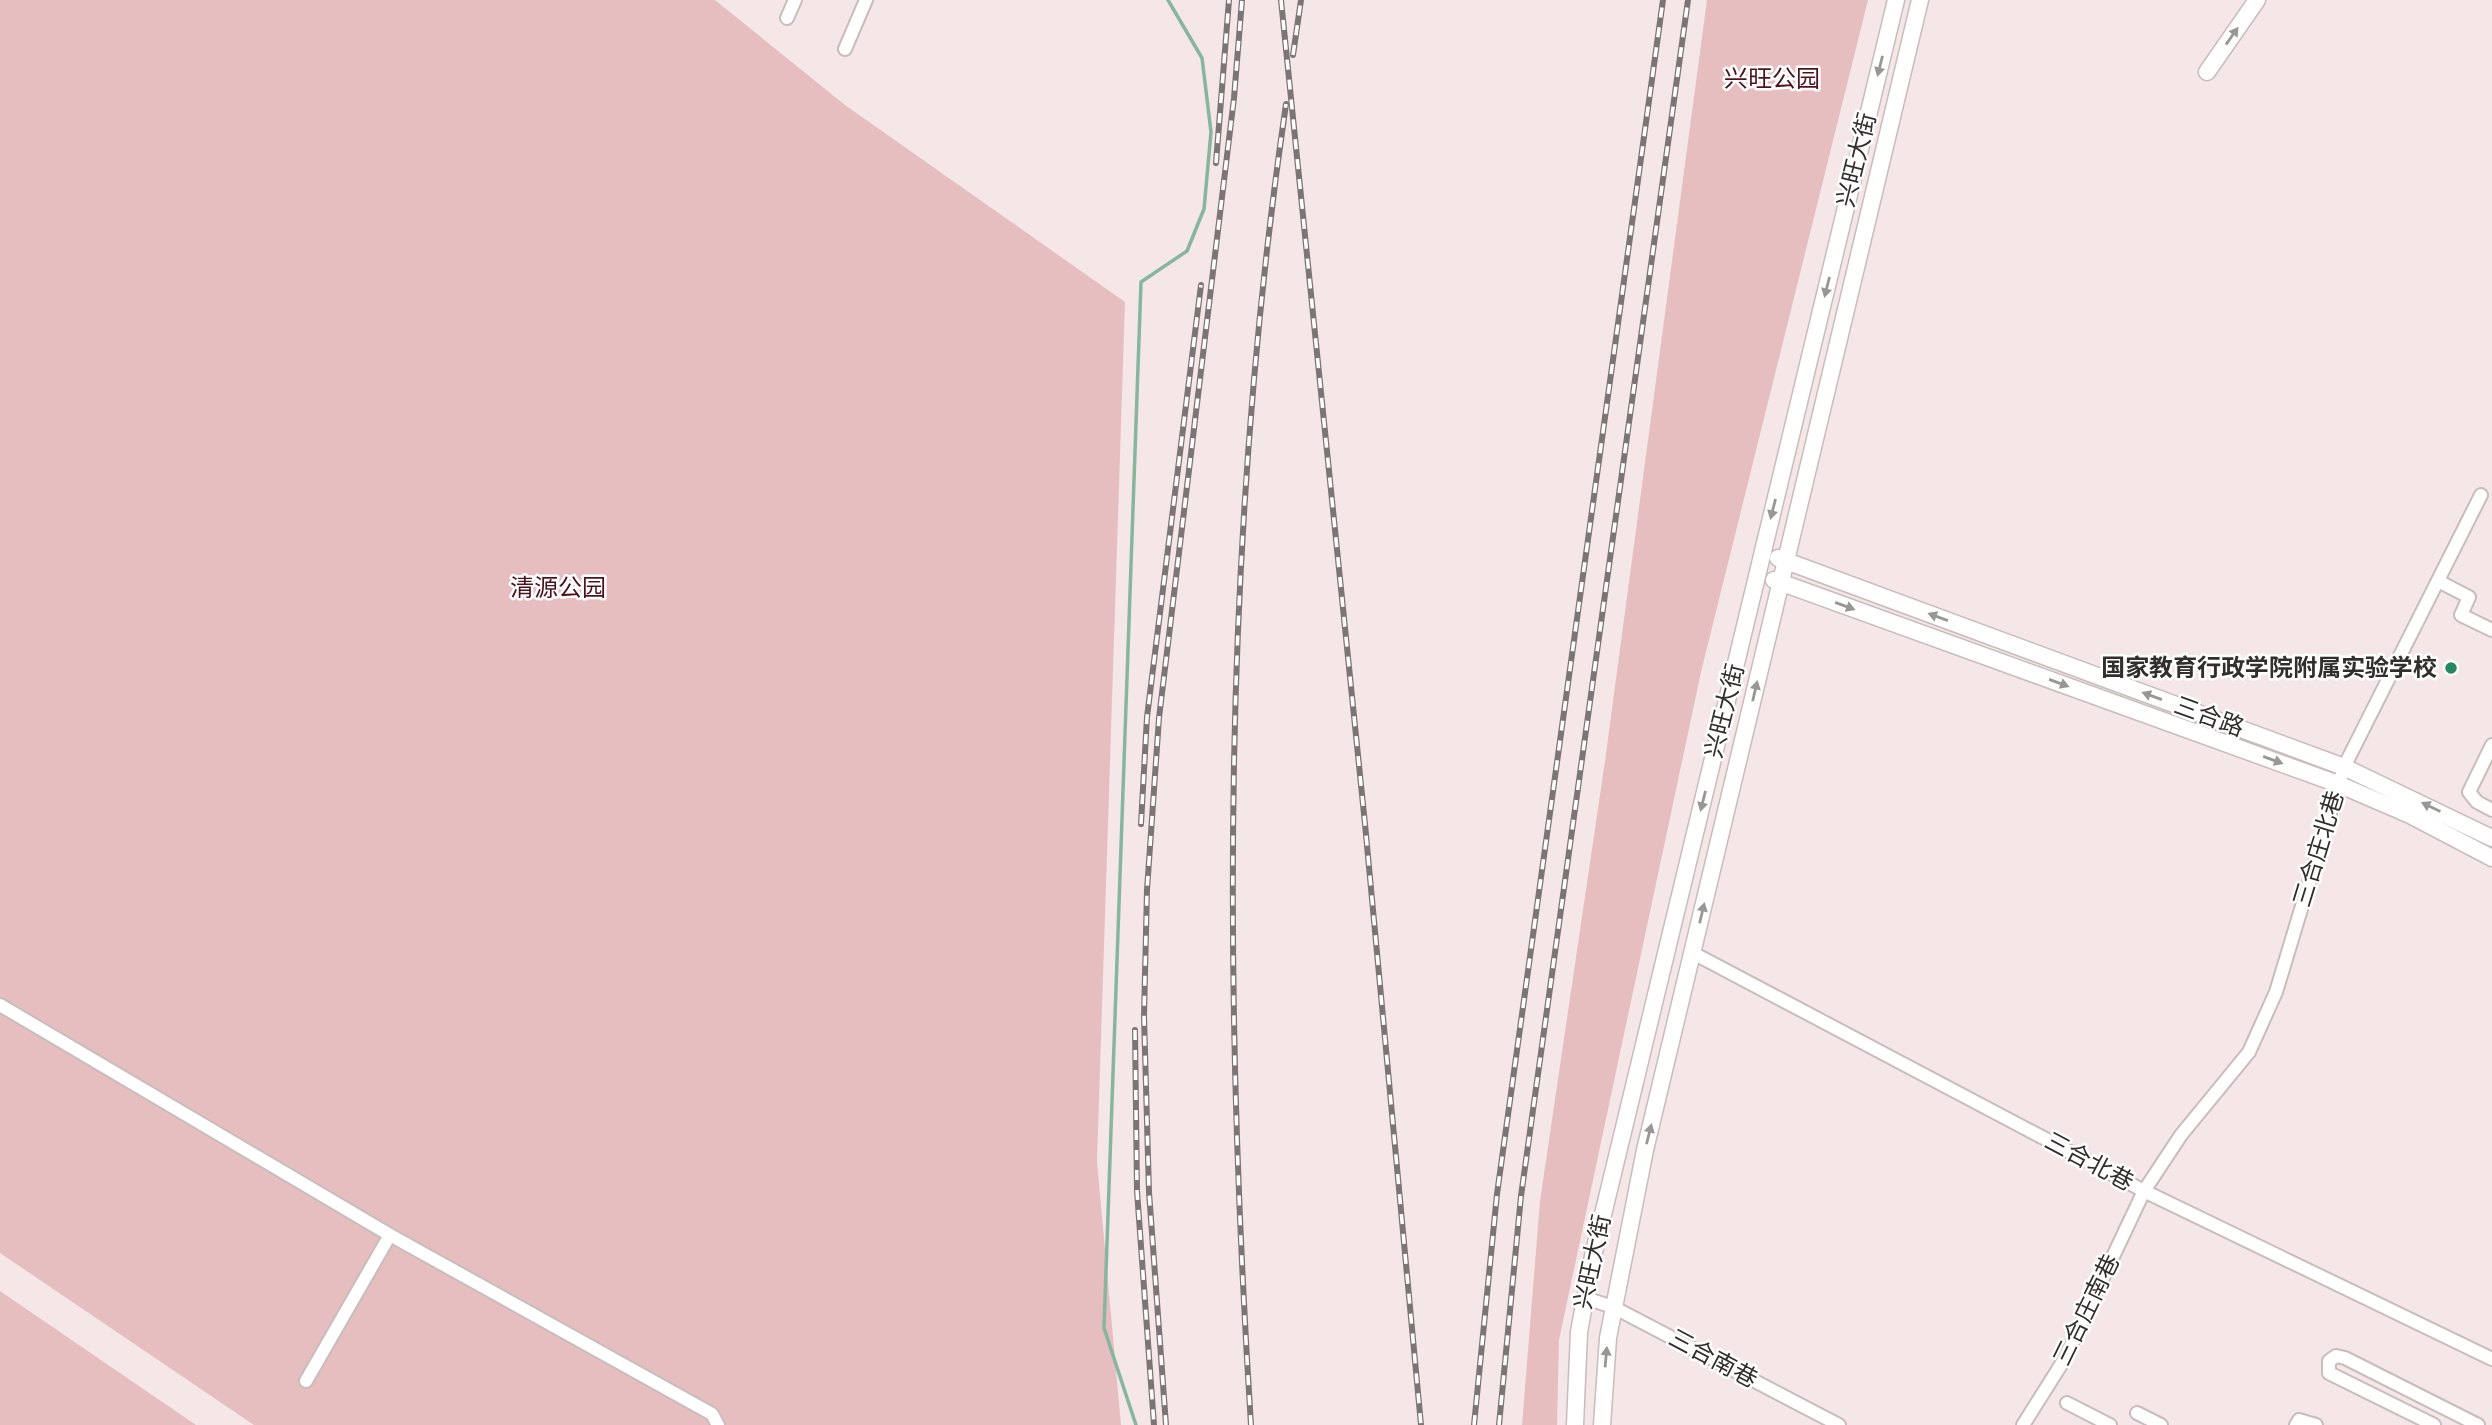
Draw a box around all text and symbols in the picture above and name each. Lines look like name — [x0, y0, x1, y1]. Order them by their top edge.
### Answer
one-way arrow — [2225, 27, 2239, 45]
one-way arrow — [1874, 55, 1885, 77]
park label: 兴旺公园 — [1724, 62, 1820, 97]
street label: 兴旺大街 — [1828, 109, 1886, 211]
one-way arrow — [1821, 277, 1832, 299]
one-way arrow — [1767, 498, 1778, 520]
park label: 清源公园 — [510, 571, 606, 606]
one-way arrow — [1835, 600, 1856, 611]
one-way arrow — [1928, 611, 1949, 622]
place label: 国家教育行政学院附属实验学校 — [2101, 651, 2437, 686]
street label: 兴旺大街 — [1696, 660, 1754, 762]
marker: 国家教育行政学院附属实验学校 — [2443, 660, 2459, 676]
one-way arrow — [2049, 678, 2070, 689]
one-way arrow — [1750, 680, 1761, 702]
street label: 三合路 — [2169, 688, 2249, 746]
one-way arrow — [2141, 690, 2162, 701]
one-way arrow — [2263, 755, 2284, 766]
street label: 三合庄北巷 — [2285, 787, 2353, 911]
one-way arrow — [1697, 790, 1708, 812]
one-way arrow — [2421, 801, 2441, 812]
one-way arrow — [1697, 901, 1708, 923]
one-way arrow — [1644, 1123, 1655, 1145]
street label: 三合北巷 — [2038, 1124, 2140, 1200]
street label: 兴旺大街 — [1566, 1211, 1620, 1313]
street label: 三合庄南巷 — [2045, 1248, 2129, 1372]
street label: 三合南巷 — [1662, 1321, 1764, 1397]
one-way arrow — [1601, 1346, 1612, 1368]

